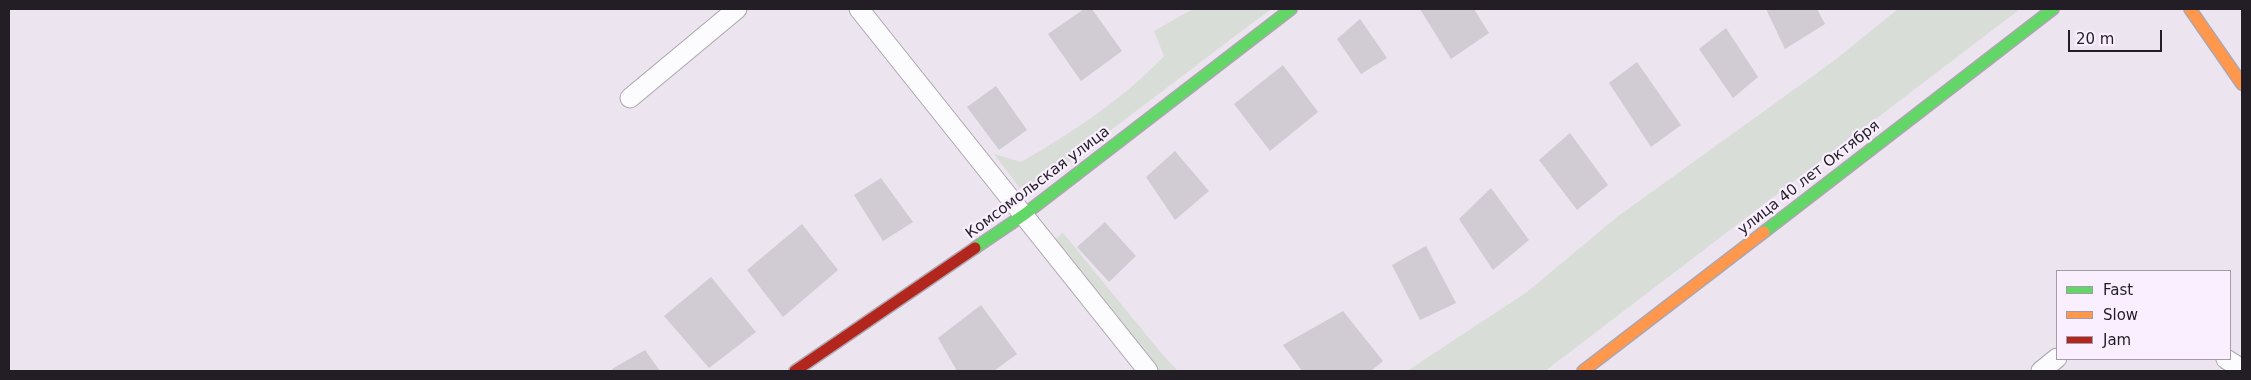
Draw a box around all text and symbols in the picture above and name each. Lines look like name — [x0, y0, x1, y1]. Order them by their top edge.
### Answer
scale bar — [2071, 20, 2165, 52]
text: 20 m — [2076, 30, 2114, 48]
street label: улица 40 лет Октября — [1735, 117, 1883, 239]
street label: Комсомольская улица — [963, 123, 1113, 243]
legend — [2056, 270, 2231, 360]
text: Fast — [2103, 281, 2133, 299]
text: Slow — [2103, 306, 2138, 324]
text: Jam — [2103, 331, 2131, 349]

